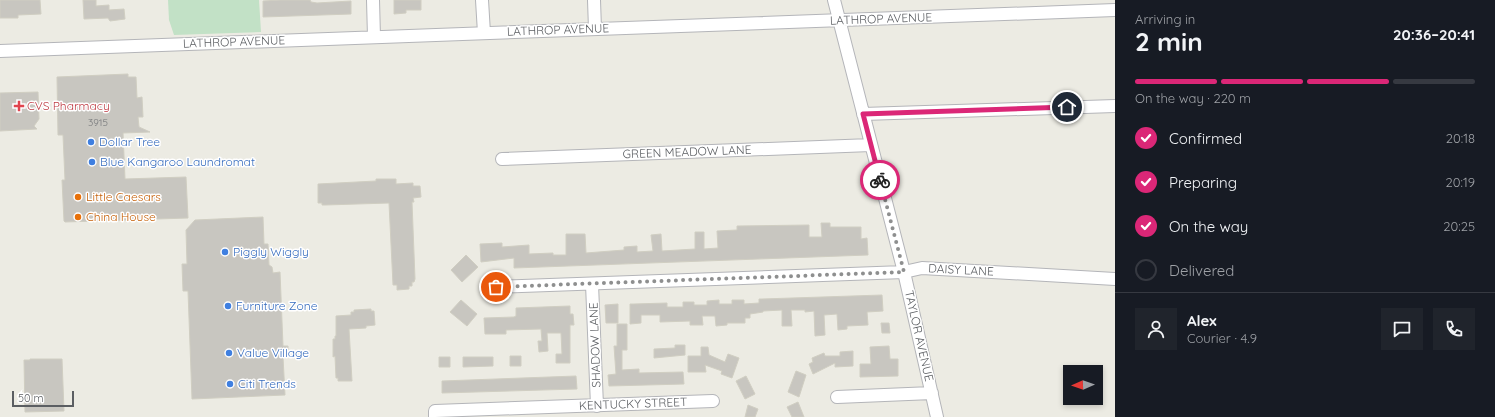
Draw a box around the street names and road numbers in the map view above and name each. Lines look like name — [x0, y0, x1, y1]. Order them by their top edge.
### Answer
street label: LATHROP AVENUE — [829, 9, 933, 28]
street label: LATHROP AVENUE — [506, 20, 610, 39]
street label: LATHROP AVENUE — [182, 32, 286, 51]
street label: GREEN MEADOW LANE — [622, 142, 752, 161]
street label: DAISY LANE — [928, 260, 994, 279]
street label: TAYLOR AVENUE — [902, 289, 937, 383]
street label: SHADOW LANE — [586, 302, 603, 388]
street label: KENTUCKY STREET — [578, 394, 687, 413]

